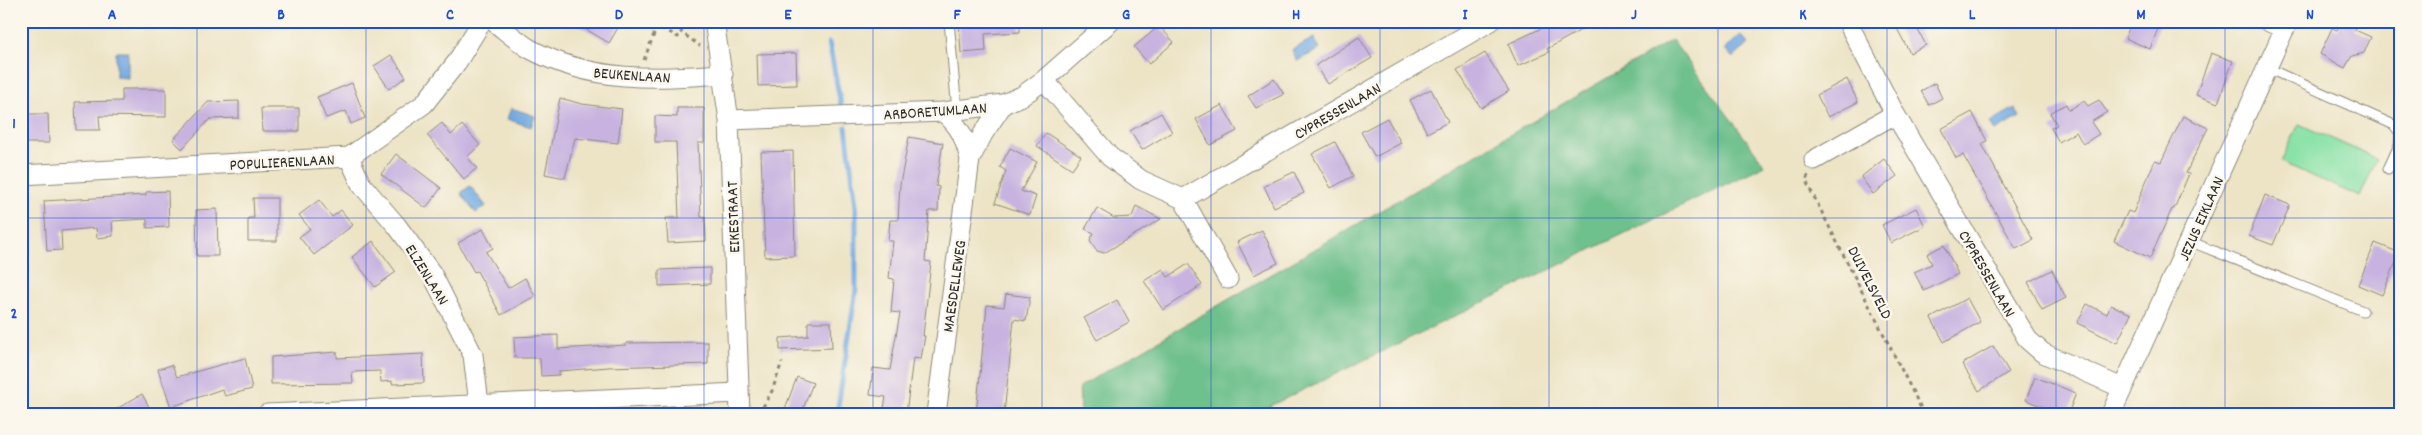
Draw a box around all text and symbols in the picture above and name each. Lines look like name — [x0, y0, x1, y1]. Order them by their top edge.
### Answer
text: A — [108, 4, 117, 27]
text: B — [277, 4, 285, 27]
text: C — [446, 4, 454, 27]
text: D — [615, 4, 624, 27]
text: E — [784, 4, 792, 27]
text: F — [953, 4, 961, 27]
text: G — [1122, 4, 1130, 27]
text: H — [1292, 4, 1300, 27]
text: I — [1463, 4, 1469, 27]
text: J — [1631, 4, 1637, 27]
text: K — [1799, 4, 1807, 27]
text: L — [1969, 4, 1976, 27]
text: M — [2136, 4, 2146, 27]
text: N — [2306, 4, 2314, 27]
street label: BEUKENLAAN — [593, 62, 671, 91]
street label: CYPRESSENLAAN — [1290, 78, 1386, 146]
street label: ARBORETUMLAAN — [883, 97, 988, 128]
text: 1 — [12, 113, 16, 136]
street label: POPULIERENLAAN — [229, 149, 335, 178]
street label: JEZUS EIKLAAN — [2173, 173, 2231, 265]
street label: EIKESTRAAT — [722, 180, 747, 253]
street label: CYPRESSENLAAN — [1952, 226, 2020, 322]
street label: MAESDELLEWEG — [938, 239, 973, 334]
street label: ELZENLAAN — [398, 240, 454, 310]
street label: DUIVELSVELD — [1841, 243, 1897, 324]
text: 2 — [11, 303, 18, 326]

